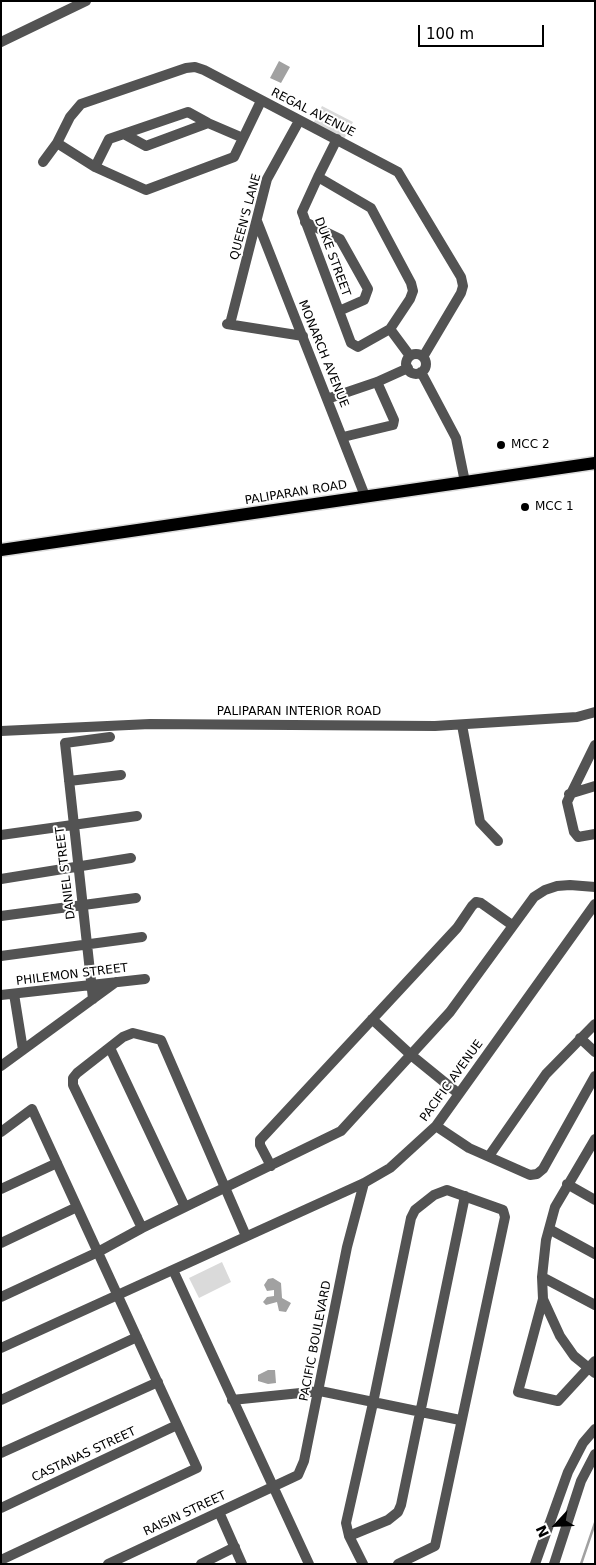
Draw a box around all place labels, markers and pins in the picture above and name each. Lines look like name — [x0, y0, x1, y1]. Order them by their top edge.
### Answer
place label: MCC 2 — [511, 438, 550, 452]
marker: MCC 2 — [495, 439, 507, 451]
place label: MCC 1 — [535, 500, 574, 514]
marker: MCC 1 — [519, 501, 531, 513]

